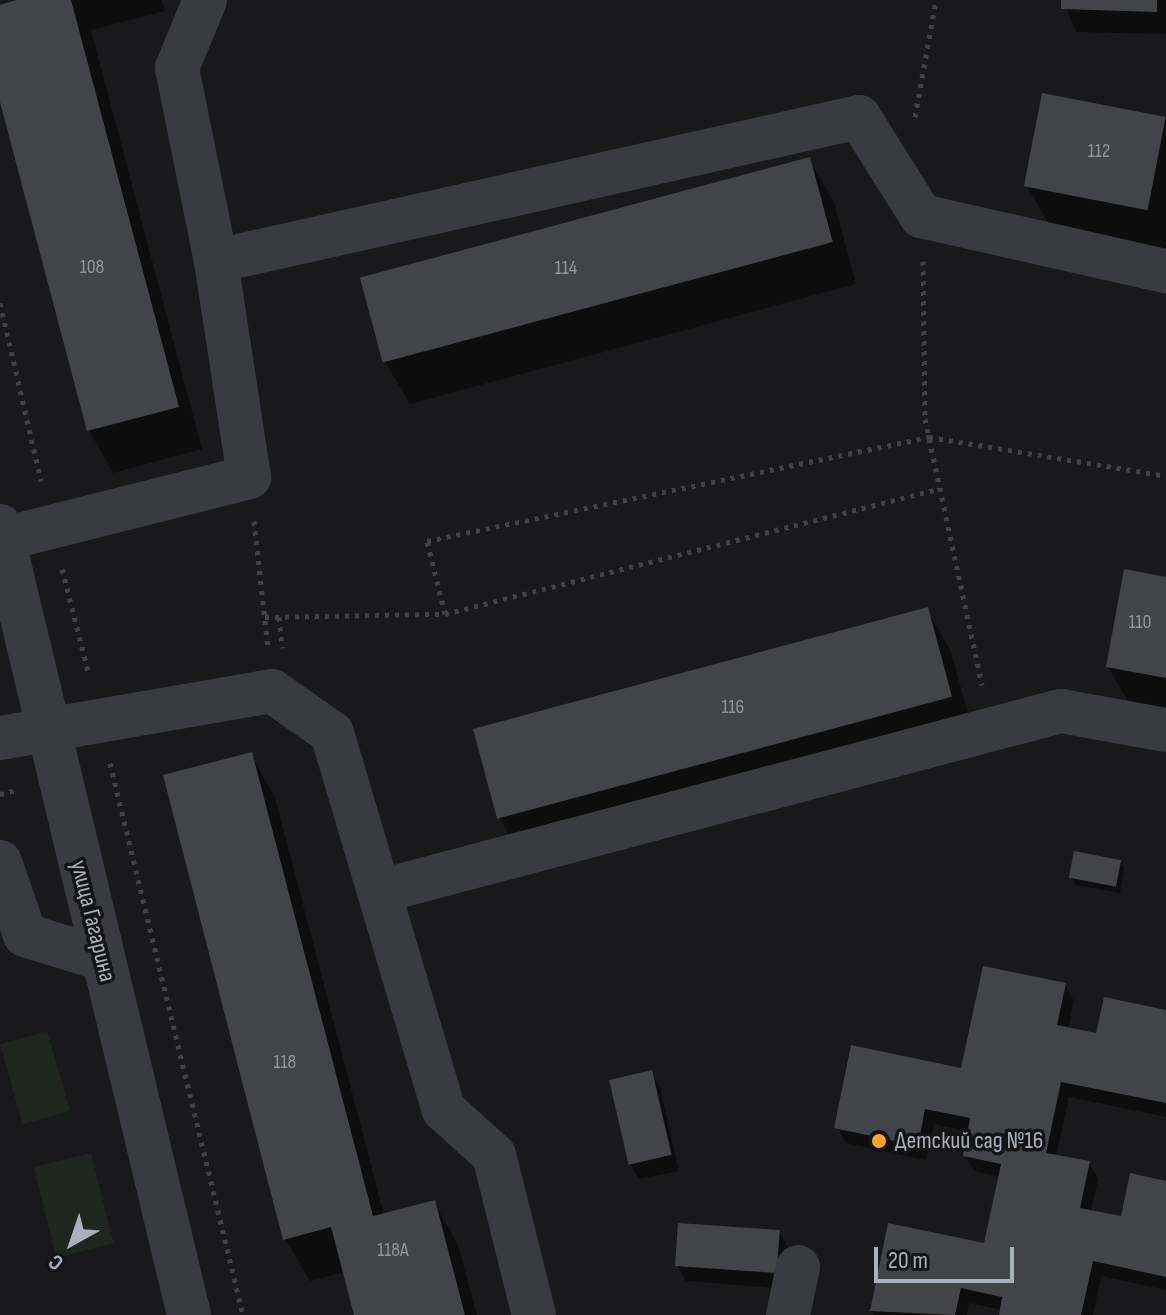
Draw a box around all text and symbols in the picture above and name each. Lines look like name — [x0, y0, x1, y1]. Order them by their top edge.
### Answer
house number: 112 — [1088, 139, 1110, 163]
house number: 108 — [80, 255, 104, 279]
house number: 114 — [555, 256, 577, 280]
house number: 110 — [1129, 610, 1151, 634]
house number: 116 — [722, 695, 744, 719]
street label: улица Гагарина — [64, 857, 122, 985]
house number: 118 — [274, 1050, 296, 1074]
place label: Детский сад №16 — [895, 1127, 1043, 1155]
marker: Детский сад №16 — [870, 1132, 888, 1150]
north arrow — [32, 1203, 112, 1283]
scale bar — [878, 1231, 1018, 1281]
house number: 118А — [377, 1238, 409, 1262]
text: 20 m — [888, 1246, 928, 1275]
text: С — [43, 1248, 69, 1276]

